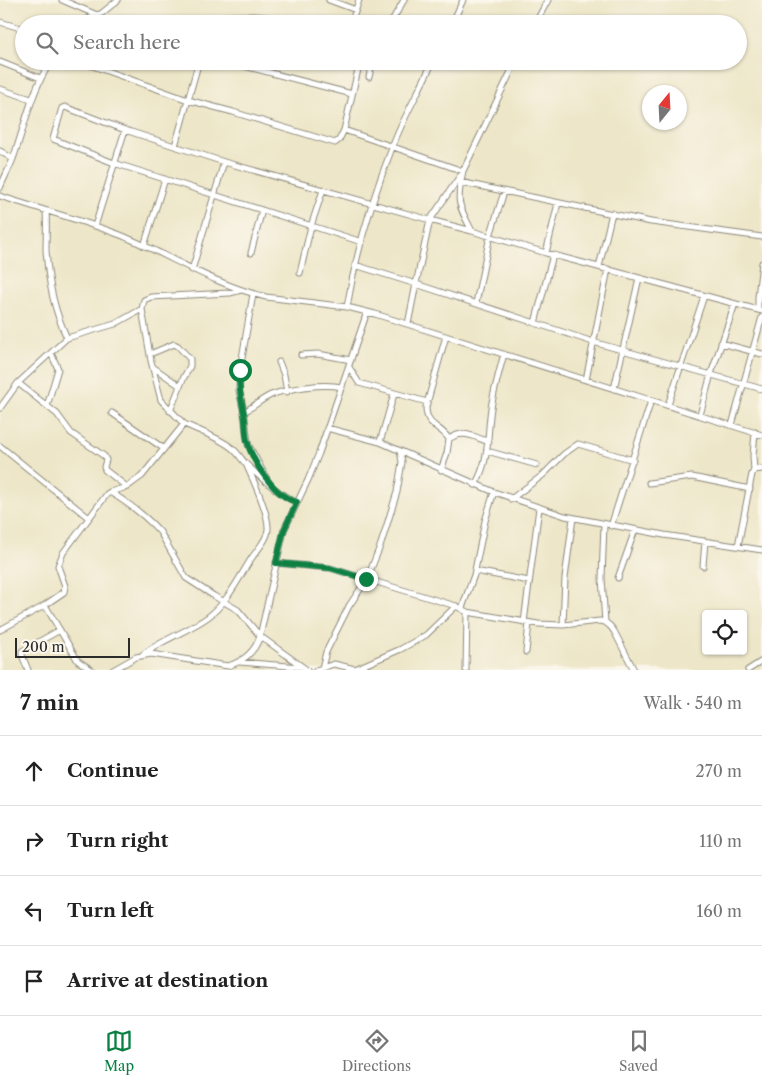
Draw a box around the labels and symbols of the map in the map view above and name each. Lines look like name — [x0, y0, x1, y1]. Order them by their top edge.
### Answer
north arrow — [642, 85, 687, 130]
route start — [229, 359, 252, 382]
route end — [355, 568, 378, 591]
scale bar — [15, 635, 130, 658]

